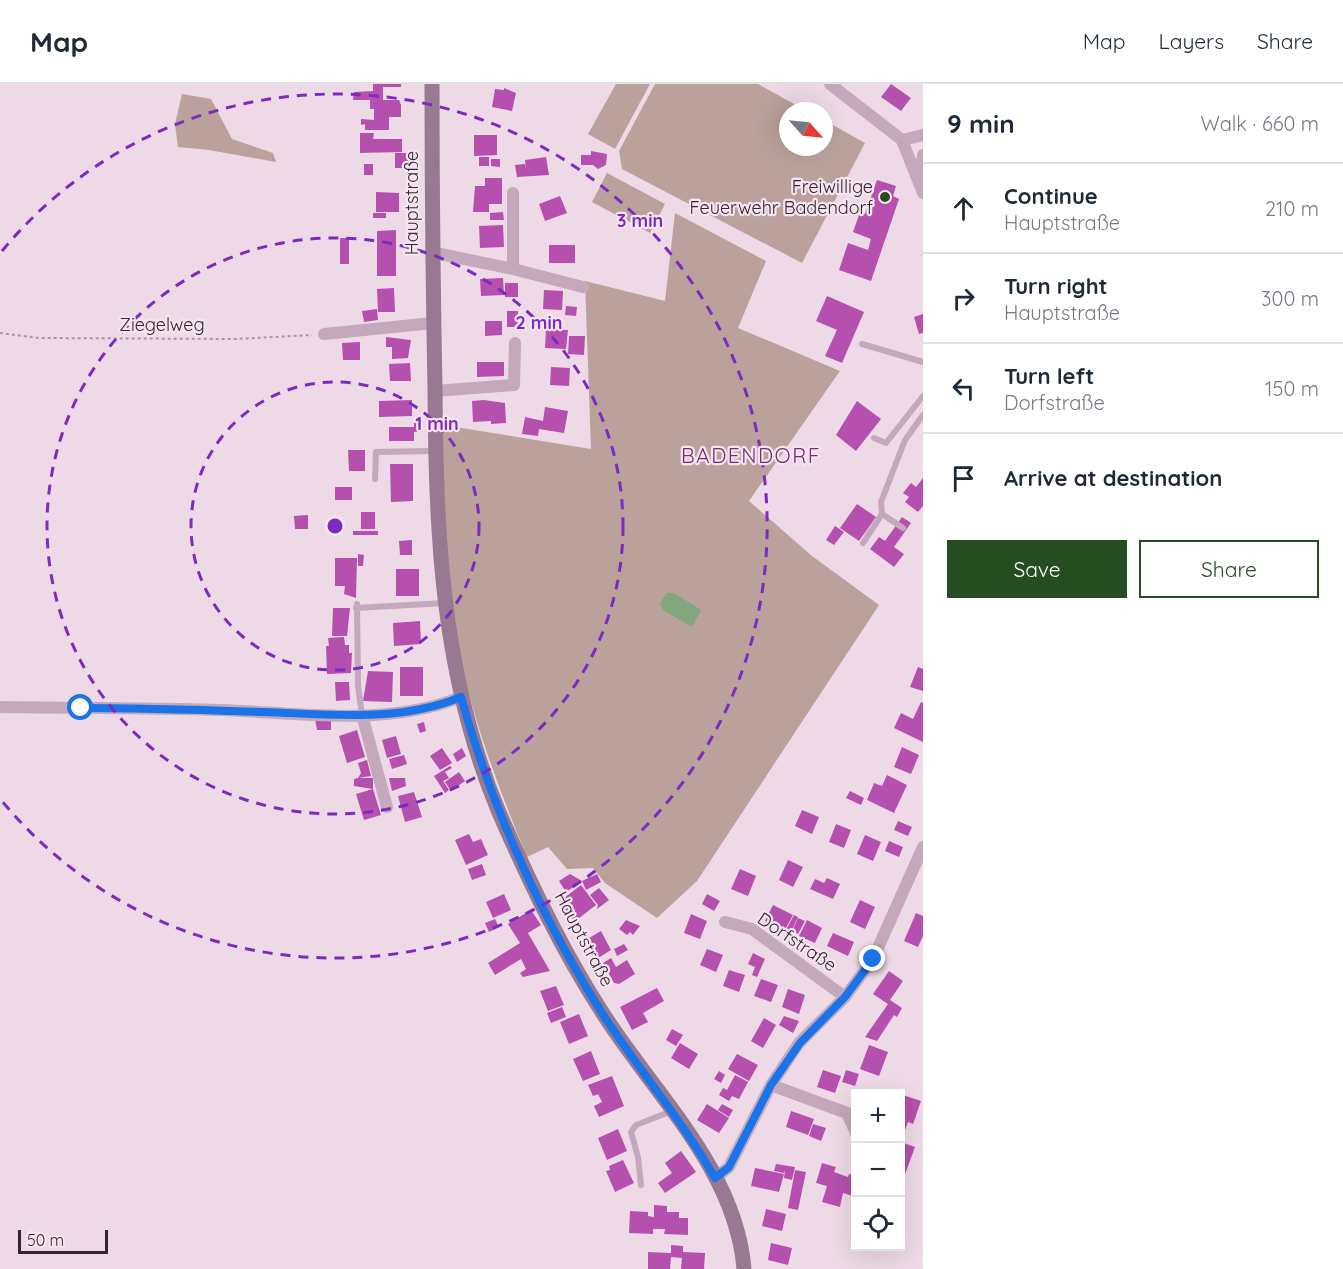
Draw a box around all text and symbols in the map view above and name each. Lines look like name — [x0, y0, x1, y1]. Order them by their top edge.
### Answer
text: Map — [30, 24, 88, 59]
text: Map — [1083, 28, 1126, 54]
text: Layers — [1159, 28, 1224, 54]
text: Share — [1257, 28, 1313, 54]
north arrow — [779, 102, 833, 156]
text: 9 min — [947, 107, 1015, 140]
text: Walk · 660 m — [1201, 111, 1319, 136]
street label: Hauptstraße — [400, 151, 423, 255]
place label: Freiwillige Feuerwehr Badendorf — [690, 175, 874, 219]
text: Continue — [1004, 182, 1098, 210]
marker: Freiwillige Feuerwehr Badendorf — [878, 190, 892, 204]
icon: ahead — [947, 192, 980, 225]
text: 210 m — [1265, 196, 1319, 221]
text: 3 min — [617, 209, 663, 232]
text: Hauptstraße — [1004, 210, 1120, 235]
text: Turn right — [1004, 272, 1108, 300]
icon: right — [947, 282, 980, 315]
text: 300 m — [1261, 286, 1319, 311]
text: Hauptstraße — [1004, 300, 1120, 325]
text: 2 min — [516, 311, 562, 334]
street label: Ziegelweg — [119, 313, 205, 336]
text: Turn left — [1004, 362, 1094, 390]
icon: left — [947, 372, 980, 405]
text: 150 m — [1265, 376, 1319, 401]
text: Dorfstraße — [1004, 390, 1105, 415]
text: 1 min — [415, 412, 459, 435]
district label: BADENDORF — [681, 442, 821, 468]
icon: arrive — [947, 462, 980, 495]
text: Arrive at destination — [1004, 464, 1222, 492]
centre of rings — [325, 516, 345, 536]
button: Save — [947, 540, 1127, 598]
button: Share — [1139, 540, 1319, 598]
route start — [67, 694, 93, 720]
street label: Hauptstraße — [550, 887, 619, 990]
street label: Dorfstraße — [753, 907, 841, 976]
route end — [859, 945, 885, 971]
map controls — [851, 1089, 905, 1251]
button: + — [851, 1089, 905, 1143]
button: − — [851, 1143, 905, 1197]
button: locate — [851, 1197, 905, 1251]
scale bar — [18, 1227, 108, 1254]
text: 50 m — [27, 1230, 64, 1250]

